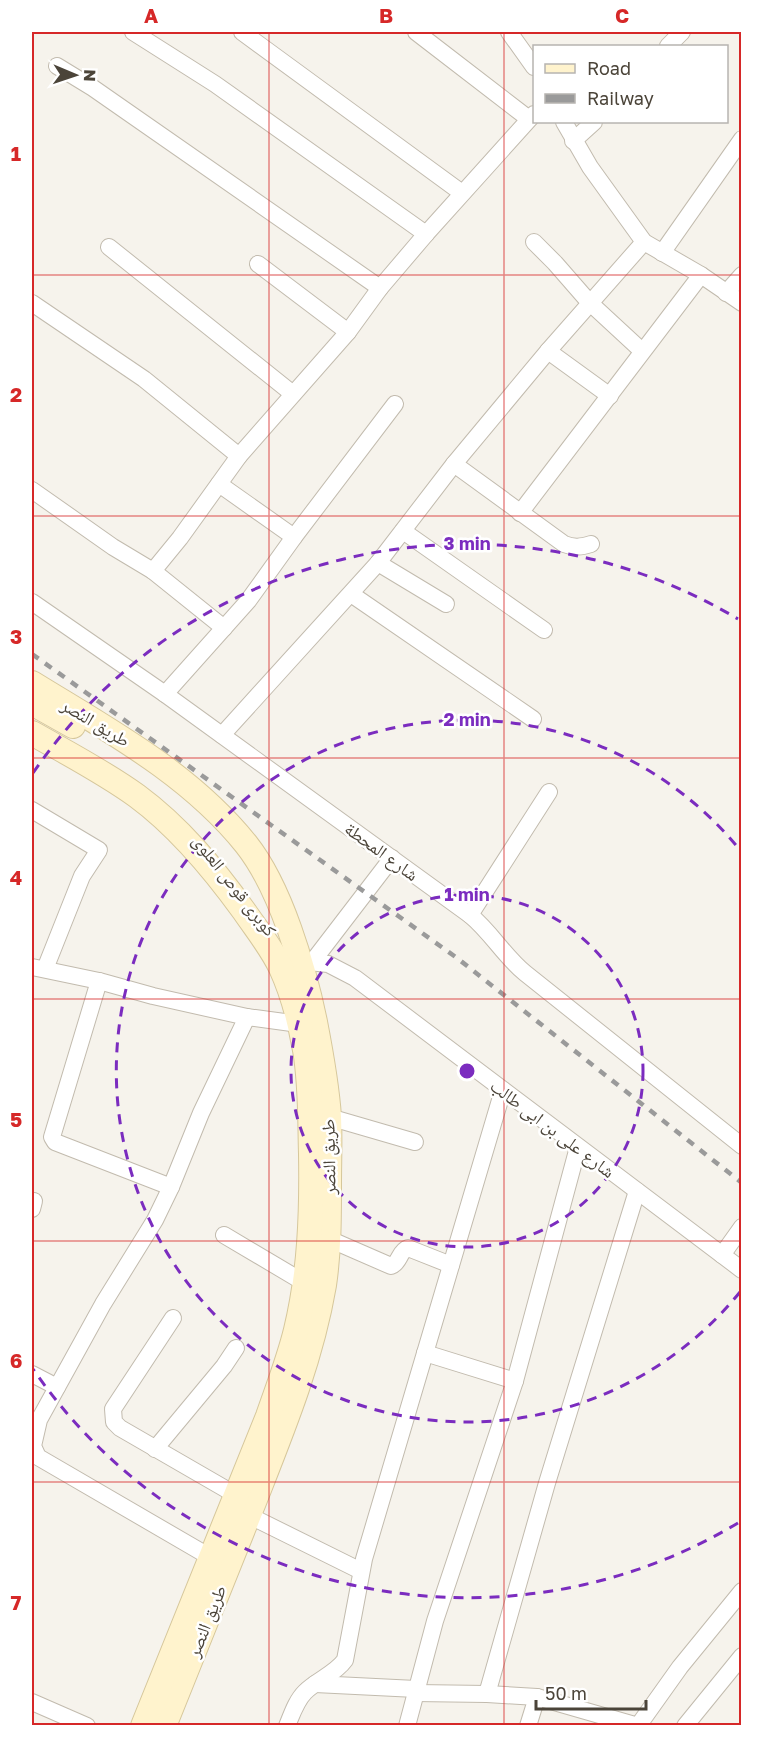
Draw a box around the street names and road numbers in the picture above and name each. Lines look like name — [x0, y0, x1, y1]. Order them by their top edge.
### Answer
street label: طريق النصر — [56, 692, 134, 752]
street label: شارع المحطة — [340, 817, 423, 886]
street label: كوبرى قوص العلوى — [188, 830, 282, 941]
street label: شارع على بن ابى طالب — [486, 1074, 620, 1183]
street label: طريق النصر — [316, 1119, 341, 1196]
street label: طريق النصر — [181, 1582, 231, 1662]

